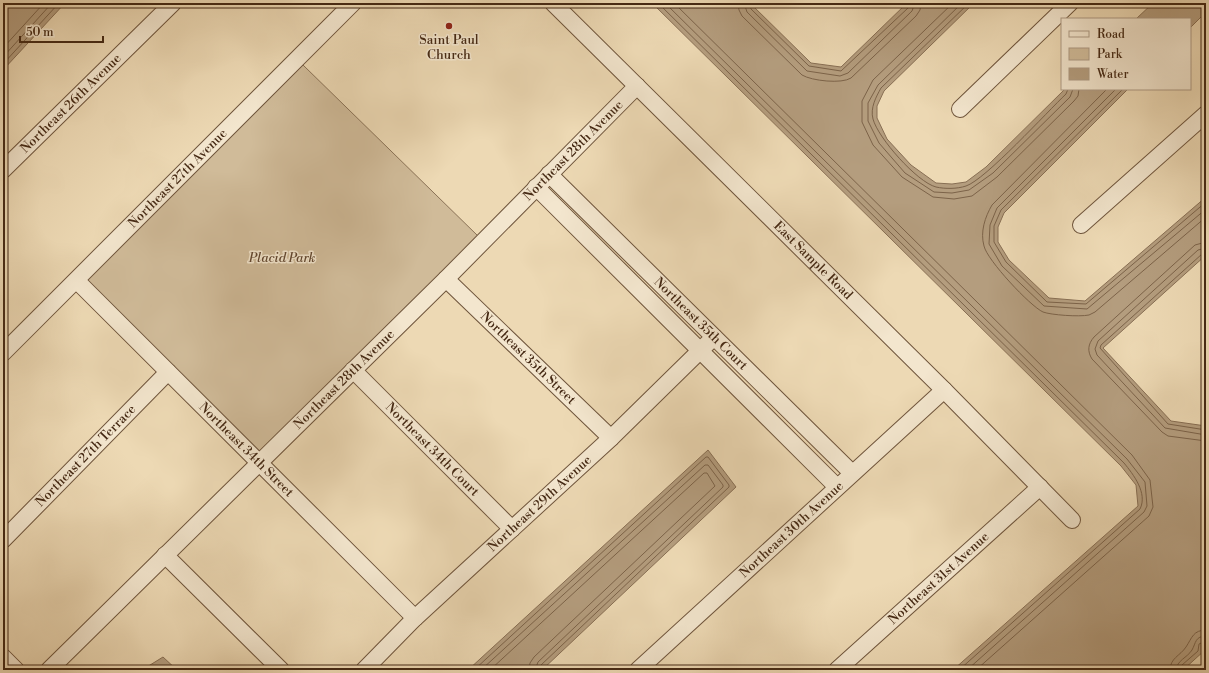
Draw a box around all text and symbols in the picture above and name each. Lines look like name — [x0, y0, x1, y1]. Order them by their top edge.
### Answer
scale bar — [20, 18, 103, 44]
legend — [1061, 18, 1191, 90]
marker: Saint Paul Church — [444, 21, 454, 31]
text: 50 m — [26, 25, 54, 40]
text: Road — [1097, 27, 1125, 42]
place label: Saint Paul Church — [419, 32, 479, 63]
text: Park — [1097, 47, 1123, 62]
street label: Northeast 26th Avenue — [17, 50, 125, 156]
text: Water — [1096, 67, 1129, 82]
street label: Northeast 28th Avenue — [520, 97, 627, 204]
street label: Northeast 27th Avenue — [125, 125, 231, 231]
street label: East Sample Road — [770, 218, 856, 303]
park label: Placid Park — [248, 250, 315, 266]
street label: Northeast 35th Court — [650, 274, 751, 374]
street label: Northeast 35th Street — [477, 308, 579, 408]
street label: Northeast 28th Avenue — [290, 326, 398, 433]
street label: Northeast 34th Street — [196, 399, 297, 501]
street label: Northeast 34th Court — [382, 399, 483, 500]
street label: Northeast 27th Terrace — [32, 401, 140, 510]
street label: Northeast 29th Avenue — [484, 452, 595, 555]
street label: Northeast 30th Avenue — [736, 478, 847, 581]
street label: Northeast 31st Avenue — [885, 528, 993, 628]

